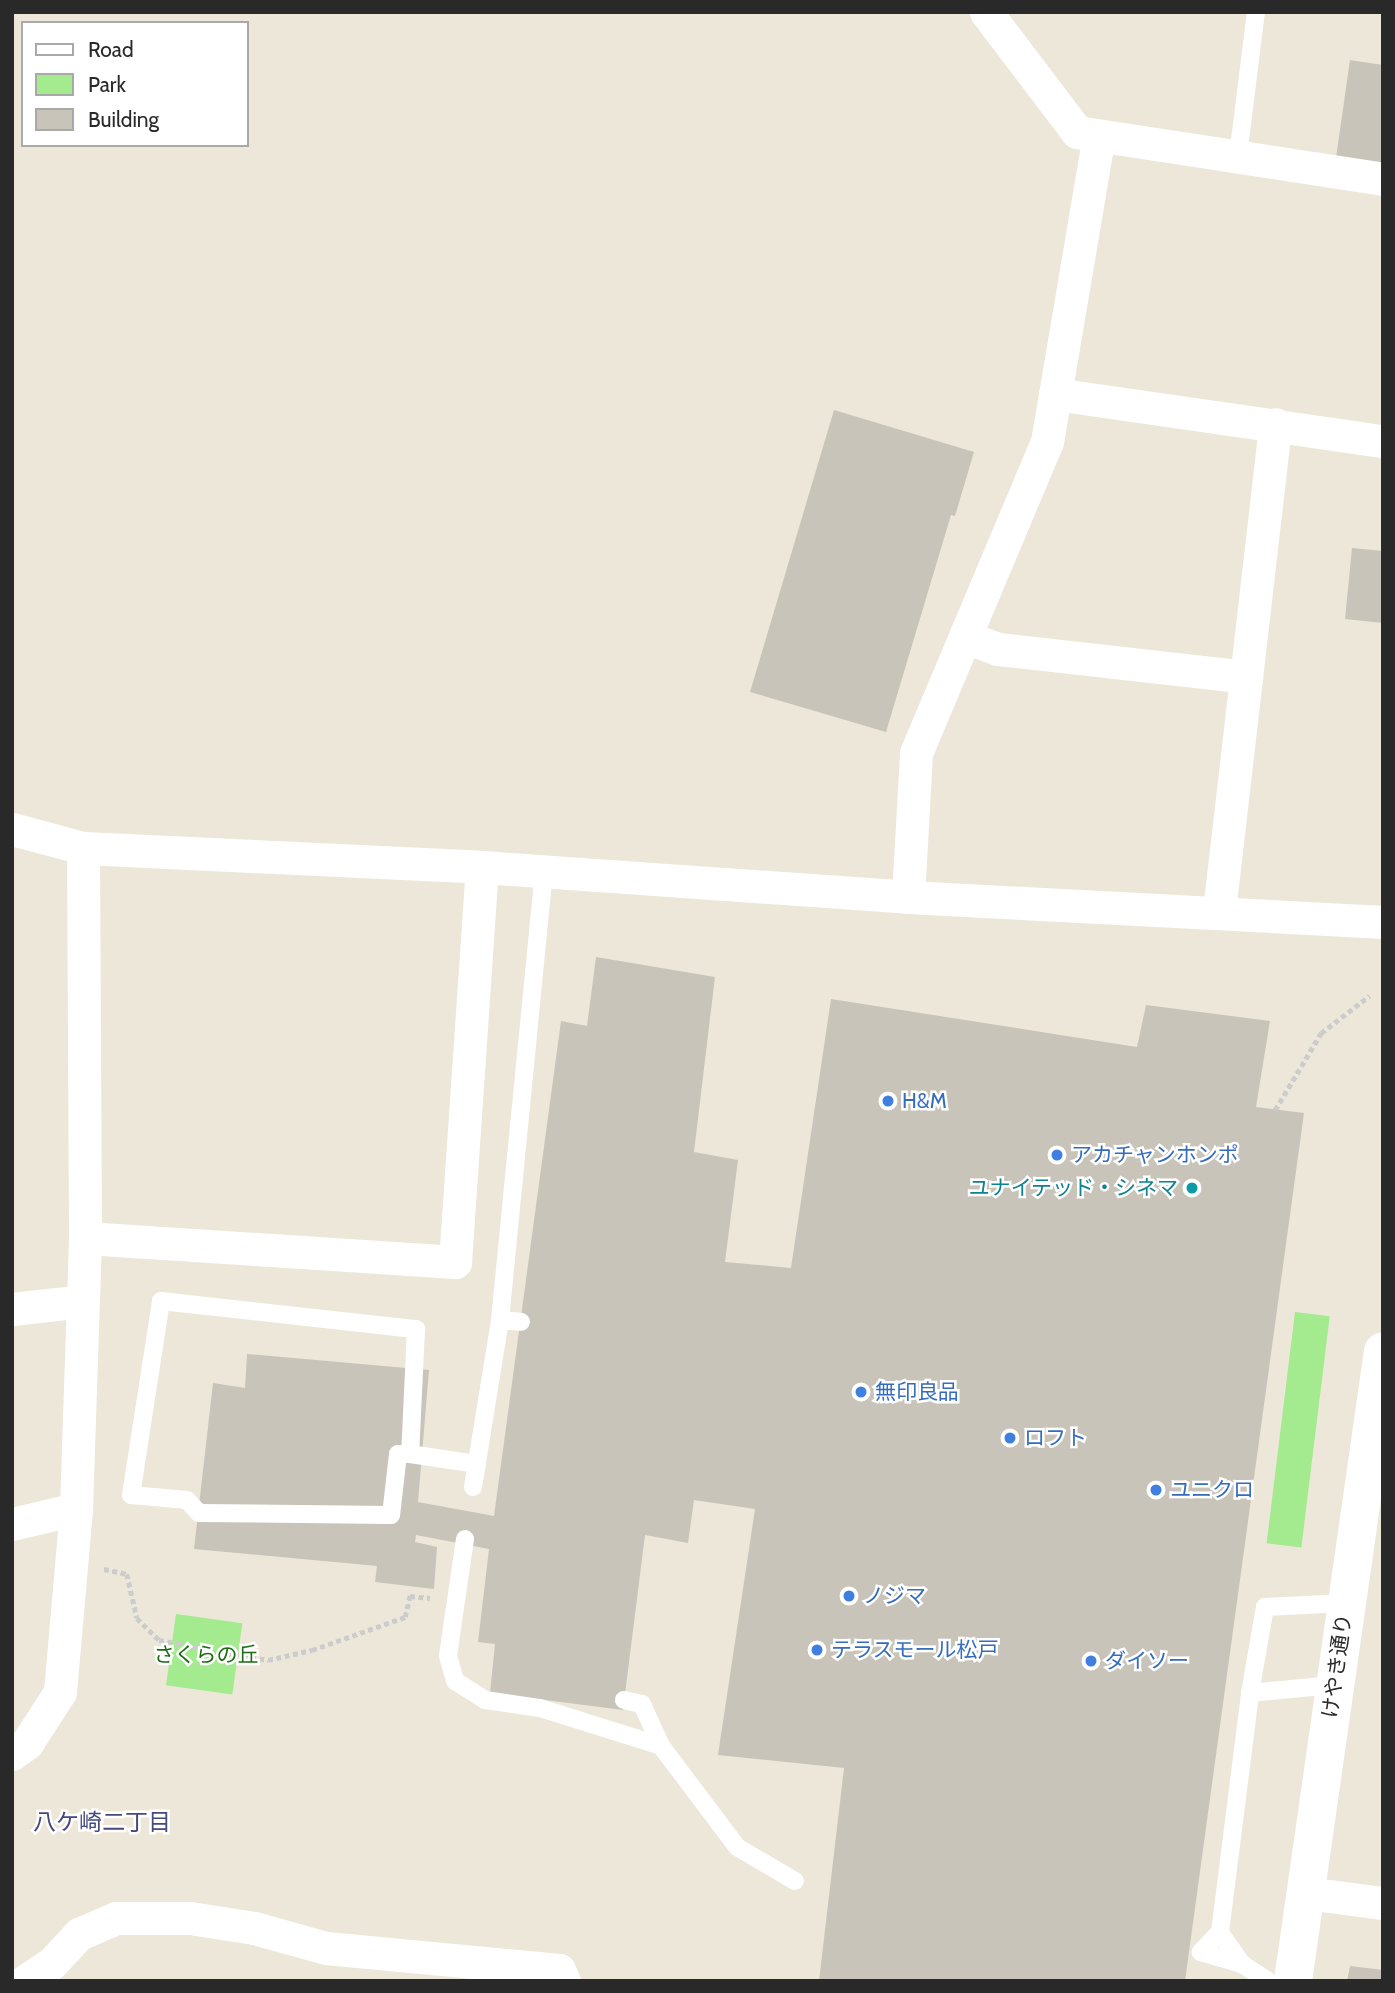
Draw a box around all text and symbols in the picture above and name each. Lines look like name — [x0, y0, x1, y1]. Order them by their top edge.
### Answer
legend — [21, 21, 248, 147]
text: Road — [88, 37, 134, 62]
text: Park — [88, 72, 126, 97]
text: Building — [88, 107, 159, 132]
place label: H&M — [902, 1088, 947, 1114]
marker: H&M — [880, 1093, 896, 1109]
place label: アカチャンホンポ — [1071, 1142, 1239, 1168]
marker: アカチャンホンポ — [1049, 1147, 1065, 1163]
place label: ユナイテッド・シネマ — [968, 1175, 1178, 1201]
marker: ユナイテッド・シネマ — [1184, 1180, 1200, 1196]
place label: 無印良品 — [875, 1379, 959, 1405]
marker: 無印良品 — [853, 1384, 869, 1400]
place label: ロフト — [1024, 1425, 1087, 1451]
marker: ロフト — [1002, 1430, 1018, 1446]
place label: ユニクロ — [1170, 1477, 1254, 1503]
marker: ユニクロ — [1148, 1482, 1164, 1498]
place label: ノジマ — [863, 1583, 926, 1609]
marker: ノジマ — [841, 1588, 857, 1604]
street label: けやき通り — [1317, 1612, 1357, 1720]
place label: テラスモール松戸 — [831, 1637, 999, 1663]
park label: さくらの丘 — [154, 1642, 258, 1668]
marker: テラスモール松戸 — [809, 1642, 825, 1658]
place label: ダイソー — [1105, 1648, 1189, 1674]
marker: ダイソー — [1083, 1653, 1099, 1669]
district label: 八ケ崎二丁目 — [33, 1808, 171, 1836]

